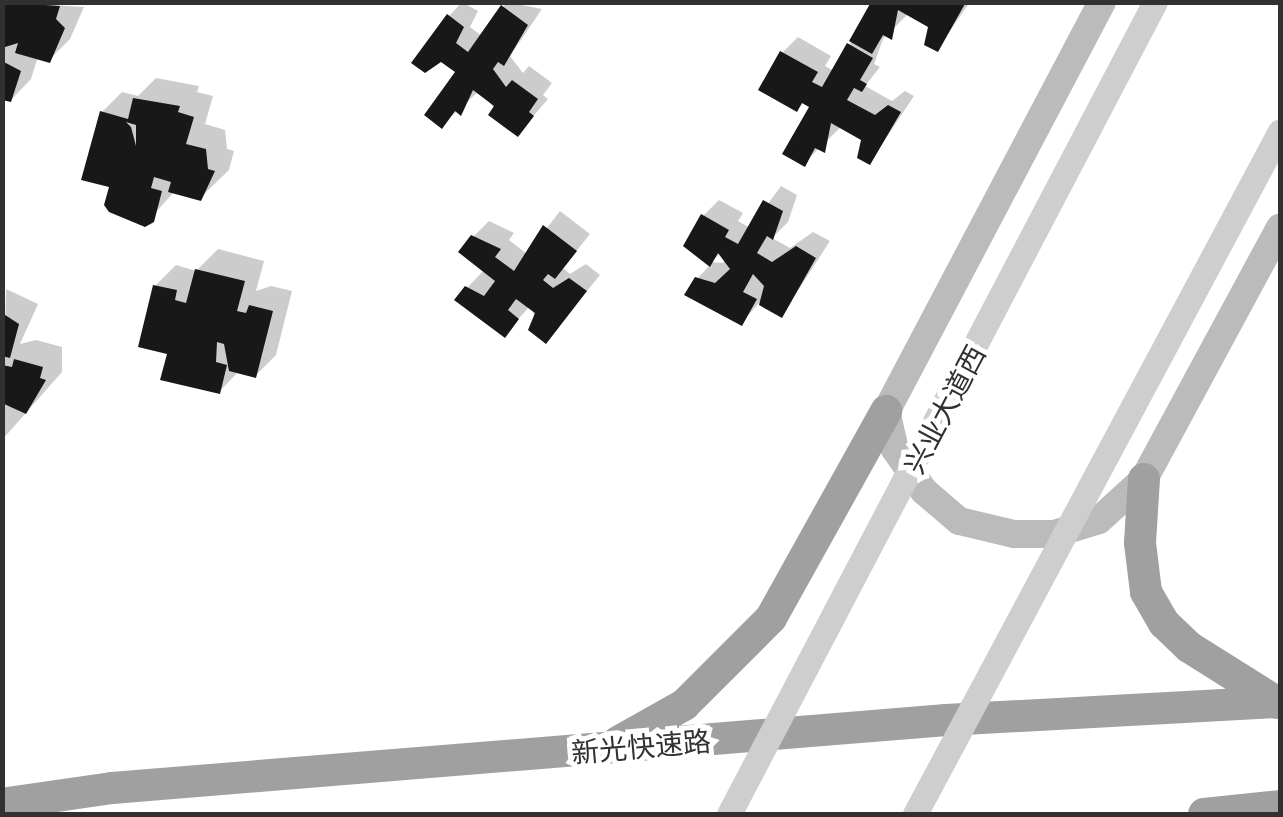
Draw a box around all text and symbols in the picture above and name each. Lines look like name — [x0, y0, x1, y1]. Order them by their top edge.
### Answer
street label: 兴业大道西 — [896, 339, 992, 479]
street label: 新光快速路 — [570, 723, 712, 769]

